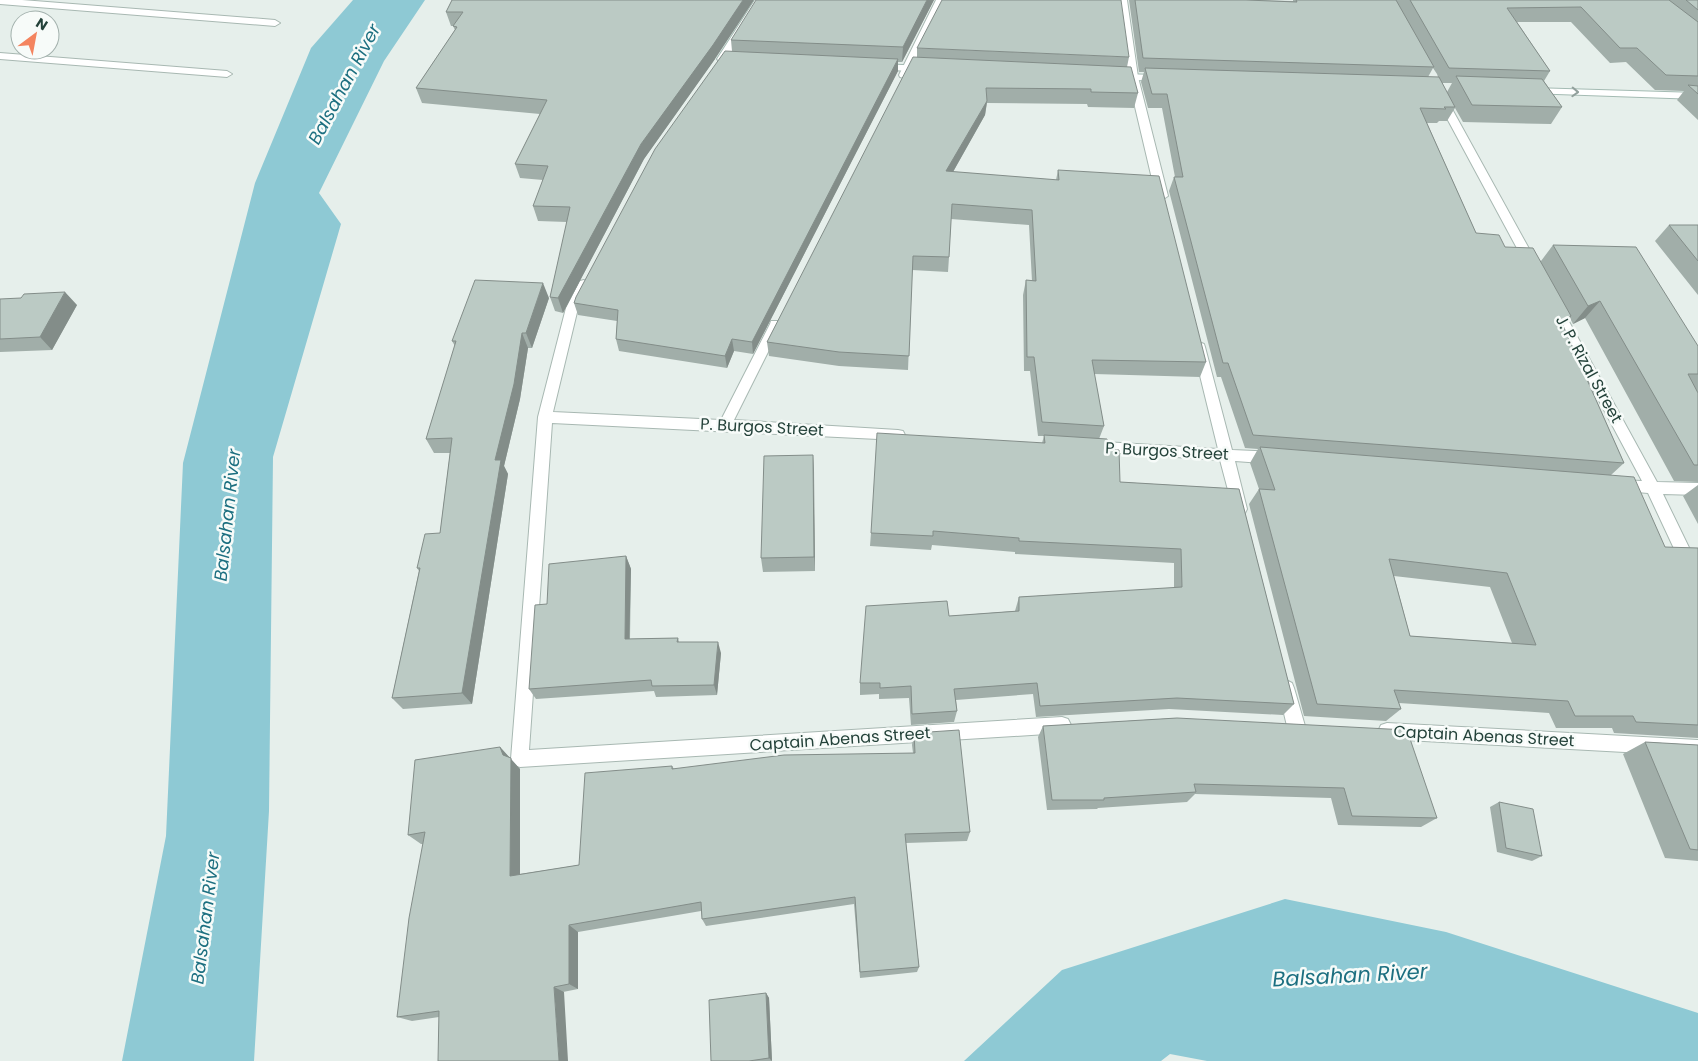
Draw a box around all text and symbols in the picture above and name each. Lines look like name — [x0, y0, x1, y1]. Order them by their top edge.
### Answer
north arrow — [10, 10, 60, 60]
text: N — [32, 13, 52, 35]
water label: Balsahan River — [302, 18, 387, 149]
one-way arrow — [1571, 87, 1579, 98]
street label: J. P. Rizal Street — [1550, 311, 1628, 427]
street label: P. Burgos Street — [700, 412, 824, 442]
street label: P. Burgos Street — [1105, 436, 1229, 466]
water label: Balsahan River — [208, 446, 247, 582]
street label: Captain Abenas Street — [1393, 720, 1575, 752]
street label: Captain Abenas Street — [749, 721, 931, 757]
water label: Balsahan River — [184, 849, 226, 986]
water label: Balsahan River — [1272, 956, 1429, 994]

